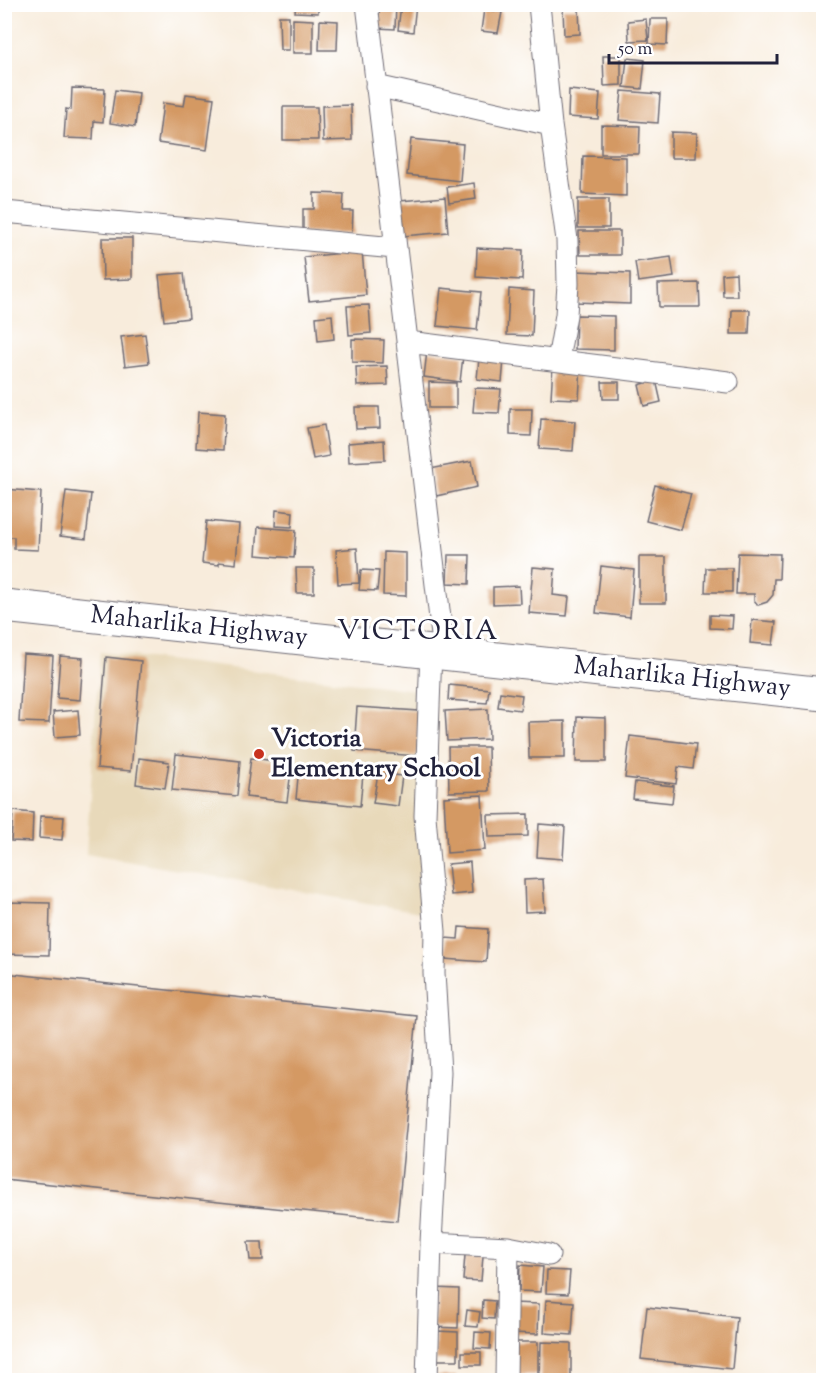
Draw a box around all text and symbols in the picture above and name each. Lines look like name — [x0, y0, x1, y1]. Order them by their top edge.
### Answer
scale bar — [609, 27, 777, 65]
text: 50 m — [617, 37, 653, 63]
street label: Maharlika Highway — [89, 597, 310, 657]
district label: VICTORIA — [337, 612, 499, 652]
street label: Maharlika Highway — [572, 648, 793, 708]
place label: Victoria Elementary School — [271, 721, 481, 788]
marker: Victoria Elementary School — [252, 747, 266, 761]

